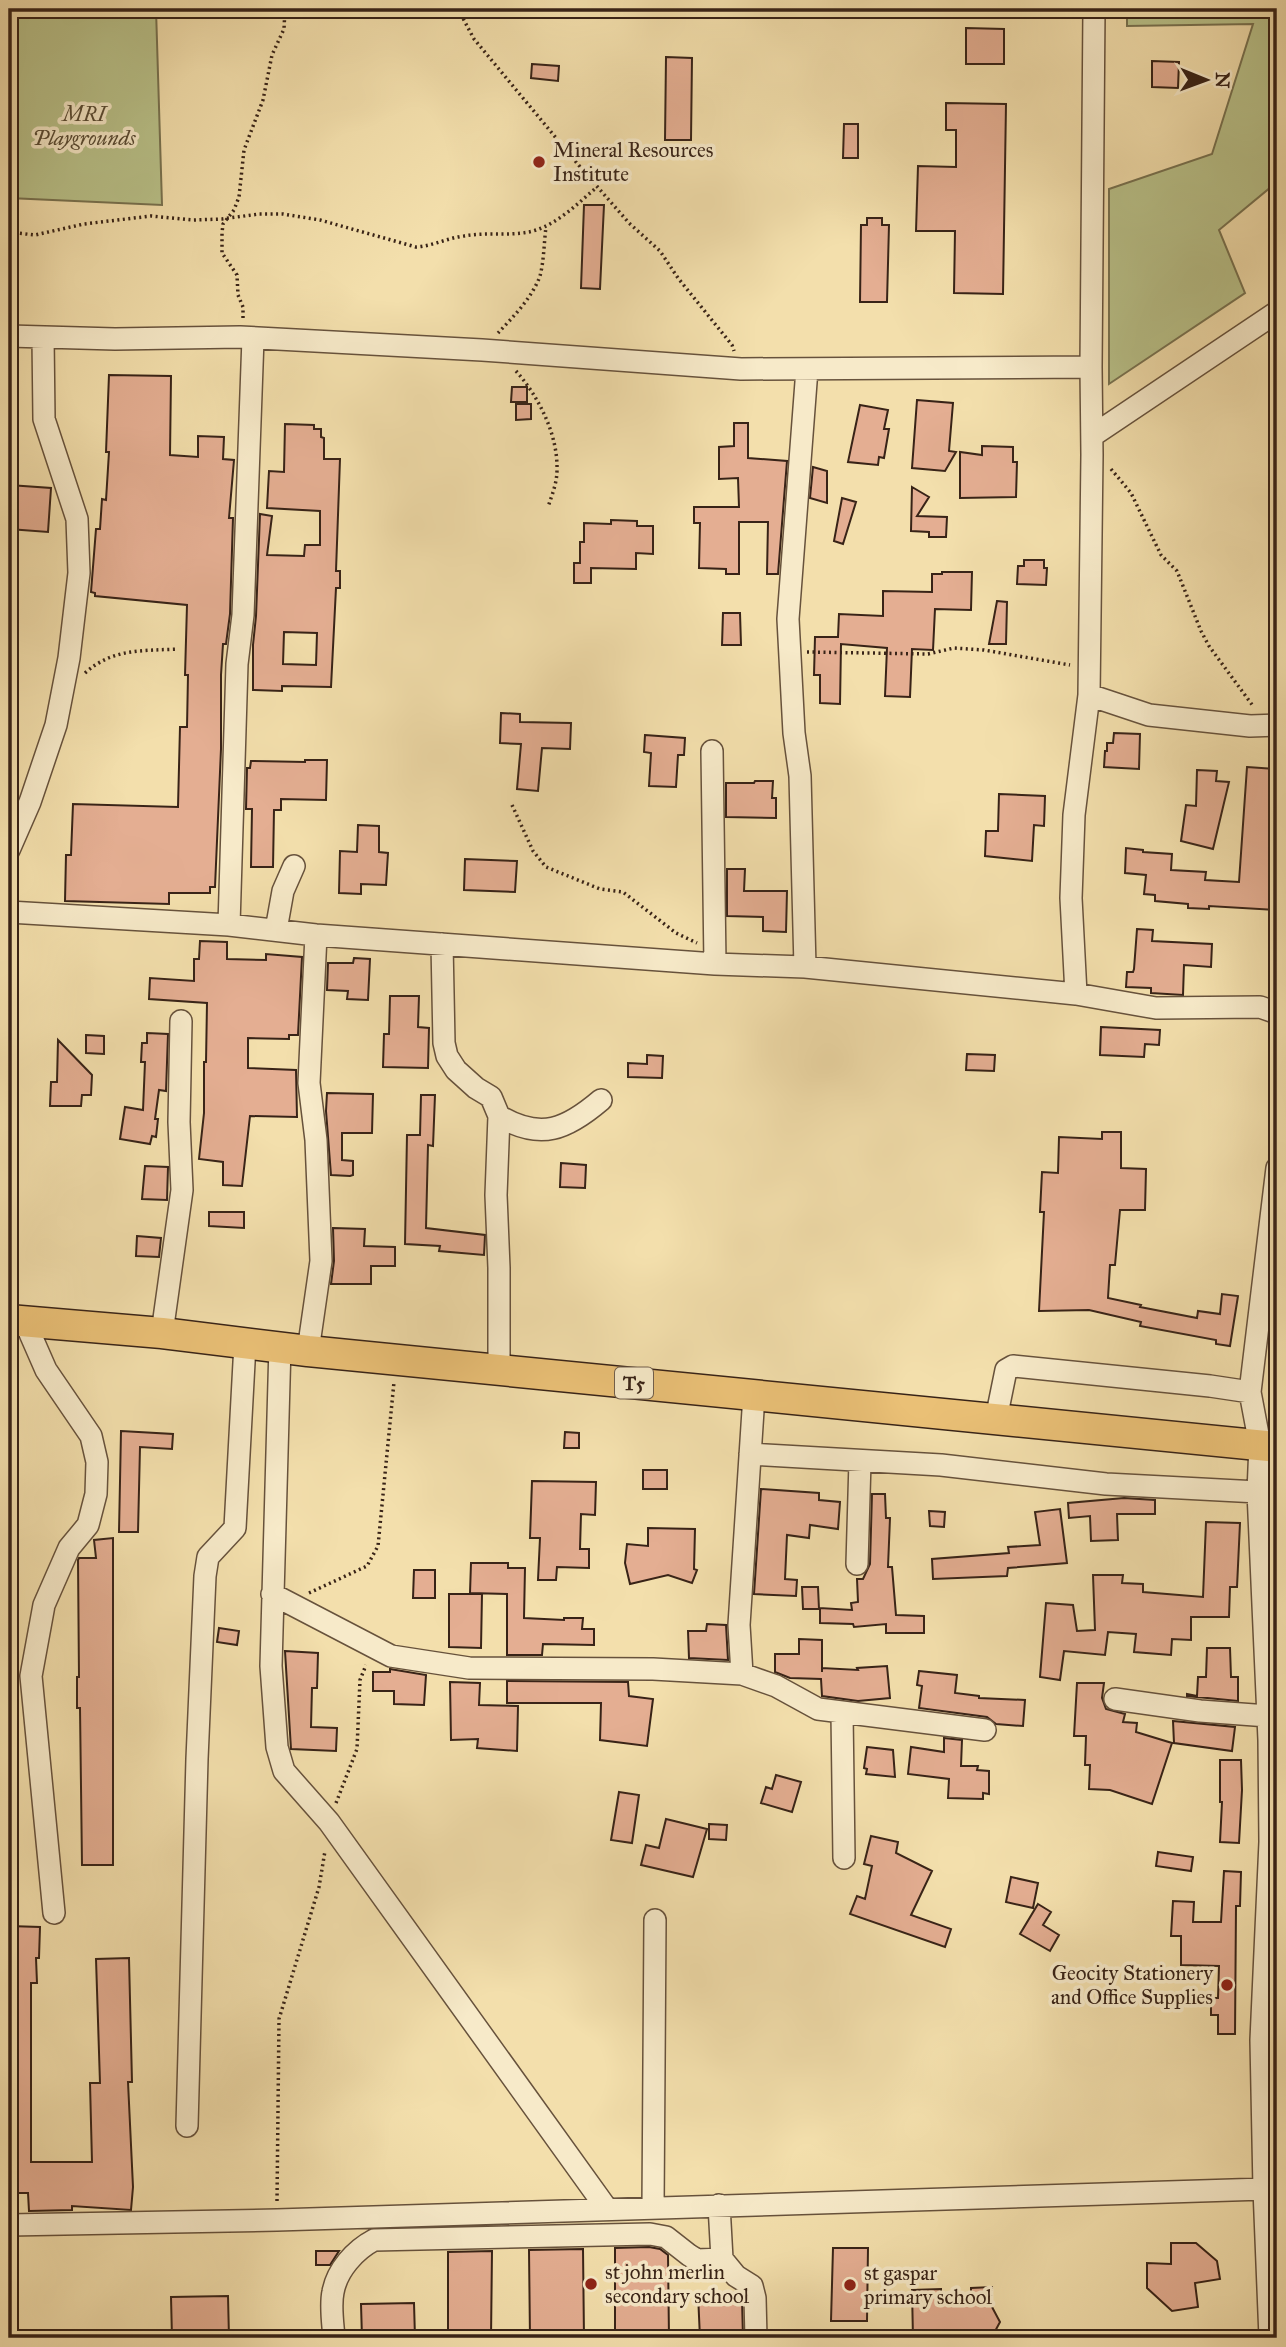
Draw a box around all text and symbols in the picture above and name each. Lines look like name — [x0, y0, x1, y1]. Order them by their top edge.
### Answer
north arrow — [1170, 46, 1240, 116]
text: N — [1211, 72, 1234, 89]
park label: MRI Playgrounds — [32, 101, 136, 151]
place label: Mineral Resources Institute — [553, 137, 714, 187]
marker: Mineral Resources Institute — [531, 154, 547, 170]
road number: T5 — [615, 1368, 653, 1399]
place label: Geocity Stationery and Office Supplies — [1051, 1960, 1214, 2010]
marker: Geocity Stationery and Office Supplies — [1219, 1977, 1235, 1993]
place label: st john merlin secondary school — [605, 2259, 750, 2309]
place label: st gaspar primary school — [863, 2260, 992, 2310]
marker: st john merlin secondary school — [583, 2276, 599, 2292]
marker: st gaspar primary school — [842, 2277, 858, 2293]

